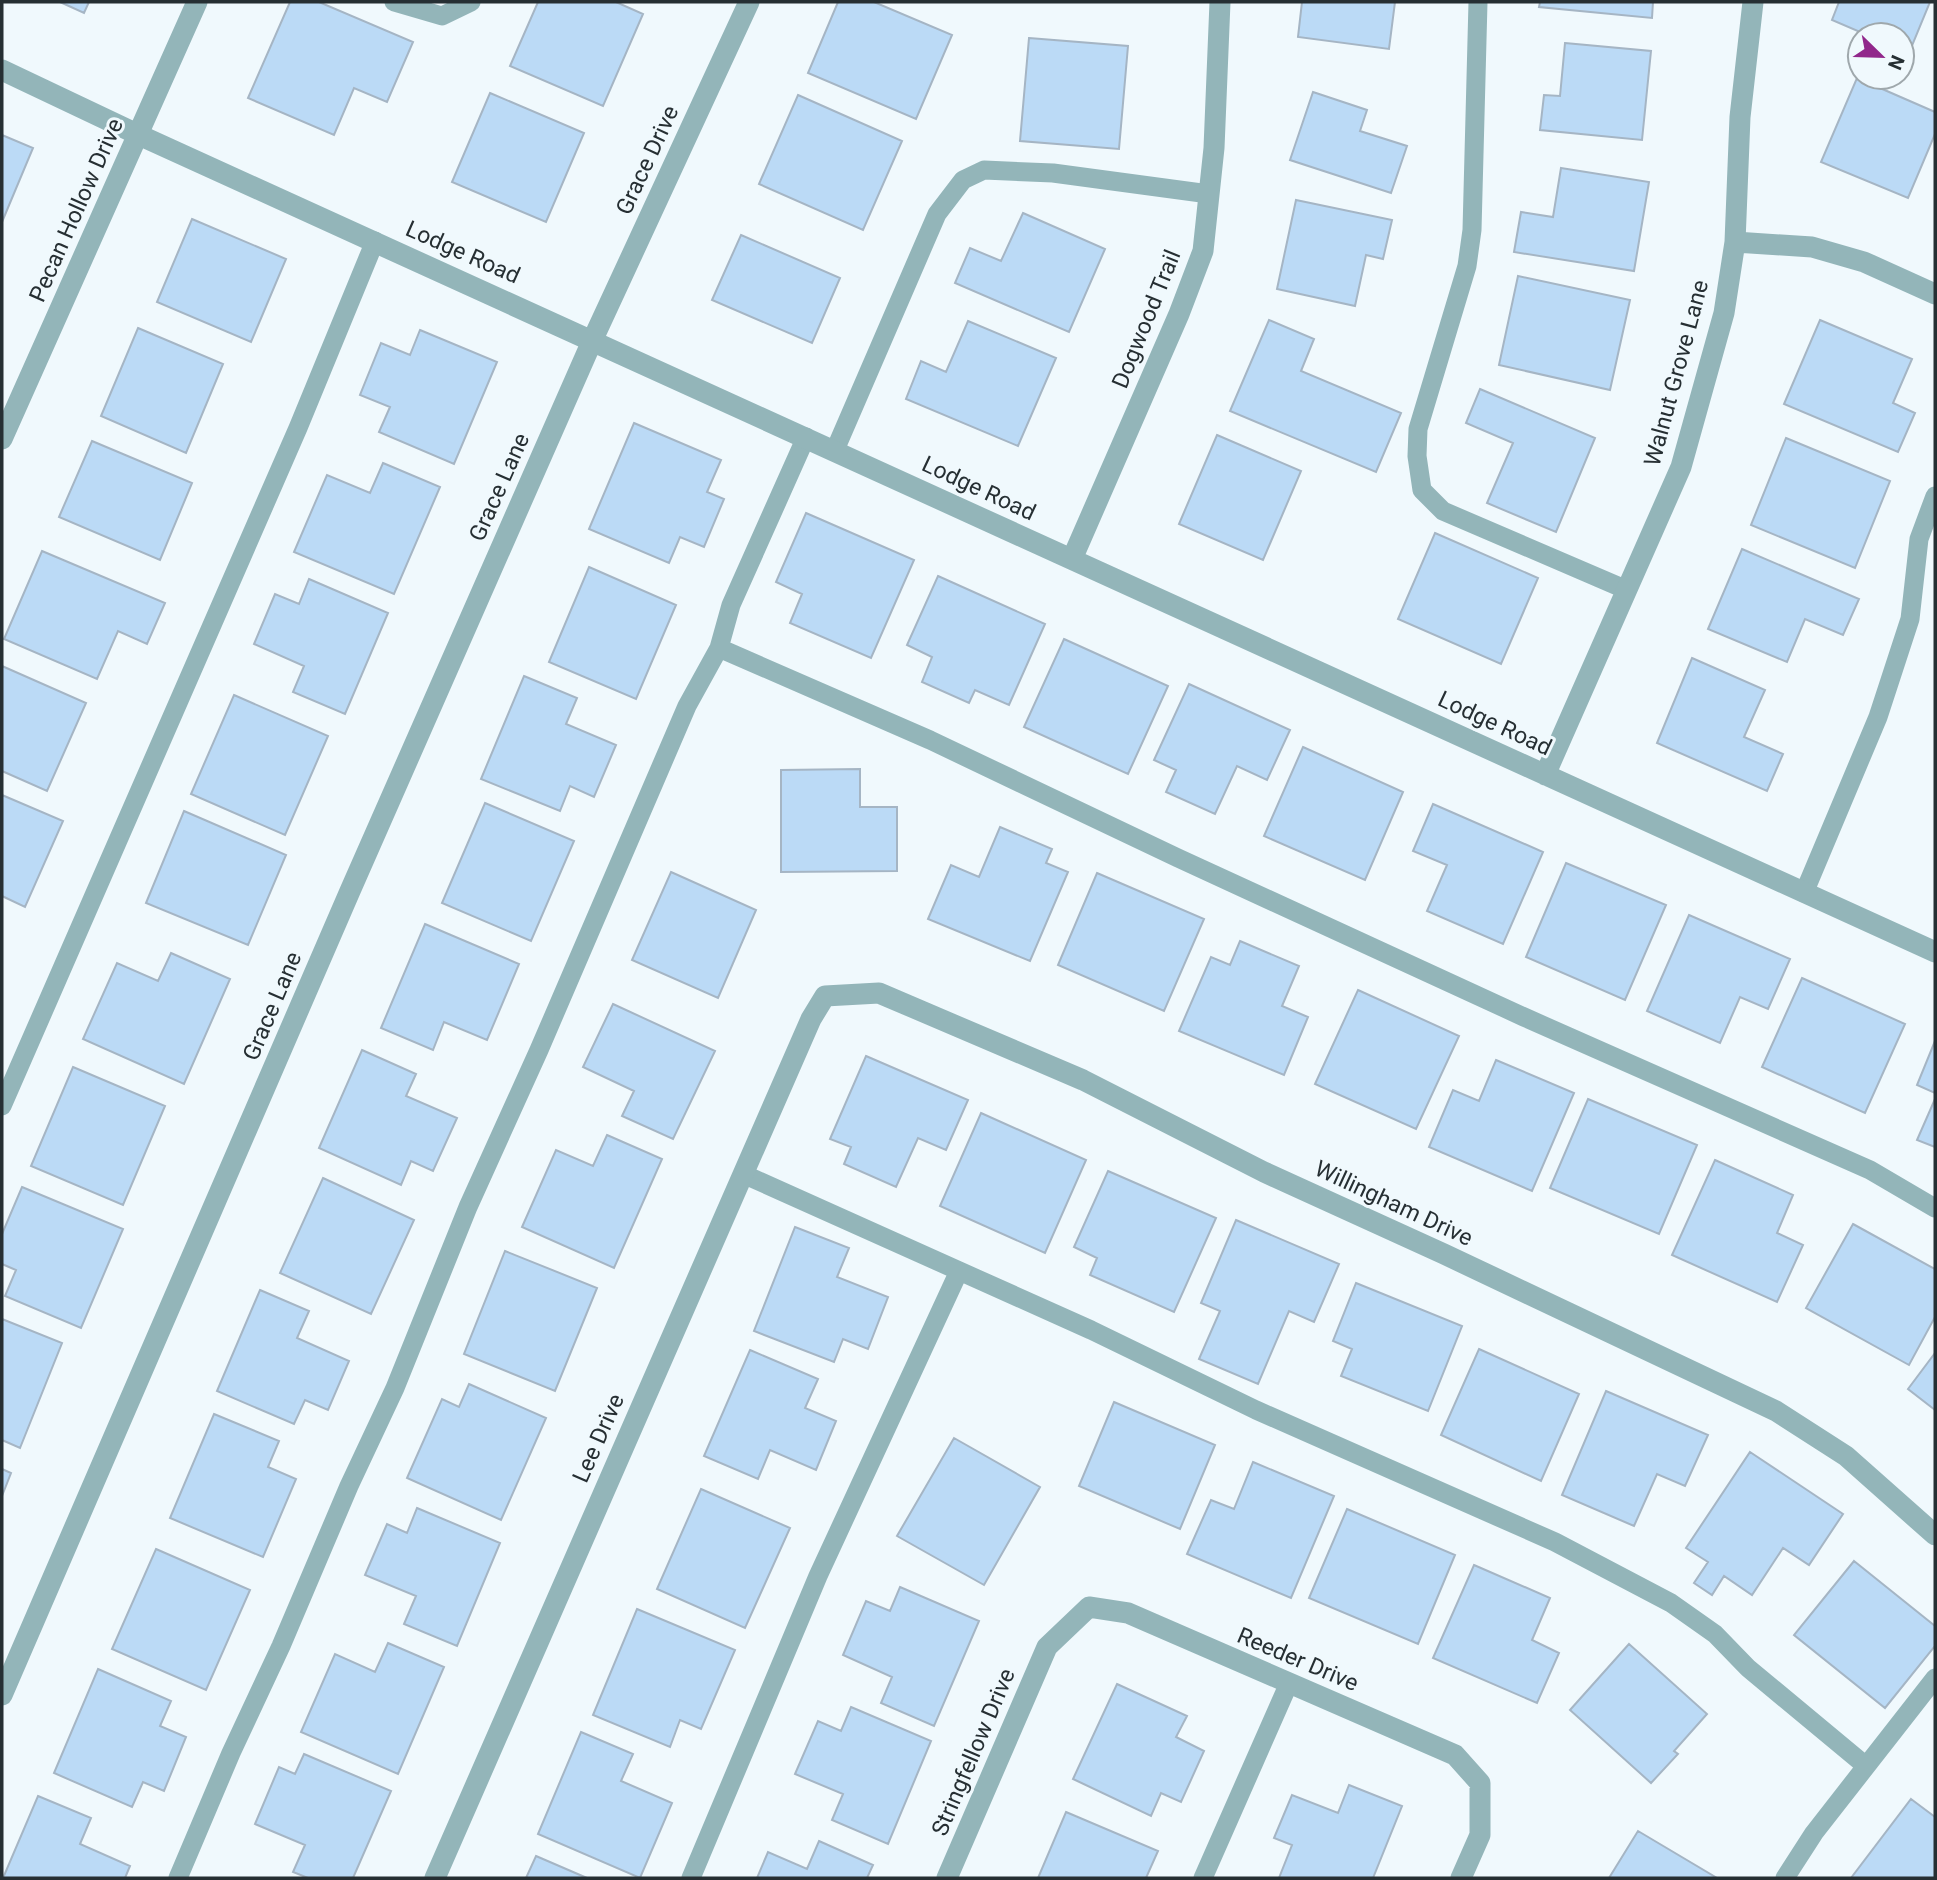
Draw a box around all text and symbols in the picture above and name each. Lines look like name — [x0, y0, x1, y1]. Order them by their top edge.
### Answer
north arrow — [1846, 21, 1916, 91]
text: N — [1883, 52, 1909, 73]
street label: Grace Drive — [610, 101, 684, 219]
street label: Pecan Hollow Drive — [24, 114, 129, 306]
street label: Lodge Road — [402, 215, 524, 290]
street label: Dogwood Trail — [1106, 246, 1186, 392]
street label: Walnut Grove Lane — [1639, 277, 1714, 469]
street label: Grace Lane — [464, 429, 535, 545]
street label: Lodge Road — [918, 450, 1040, 526]
street label: Lodge Road — [1434, 685, 1556, 761]
street label: Grace Lane — [238, 948, 307, 1065]
street label: Willingham Drive — [1311, 1155, 1477, 1252]
street label: Lee Drive — [567, 1390, 630, 1487]
street label: Reeder Drive — [1233, 1622, 1362, 1697]
street label: Stringfellow Drive — [926, 1664, 1021, 1840]

